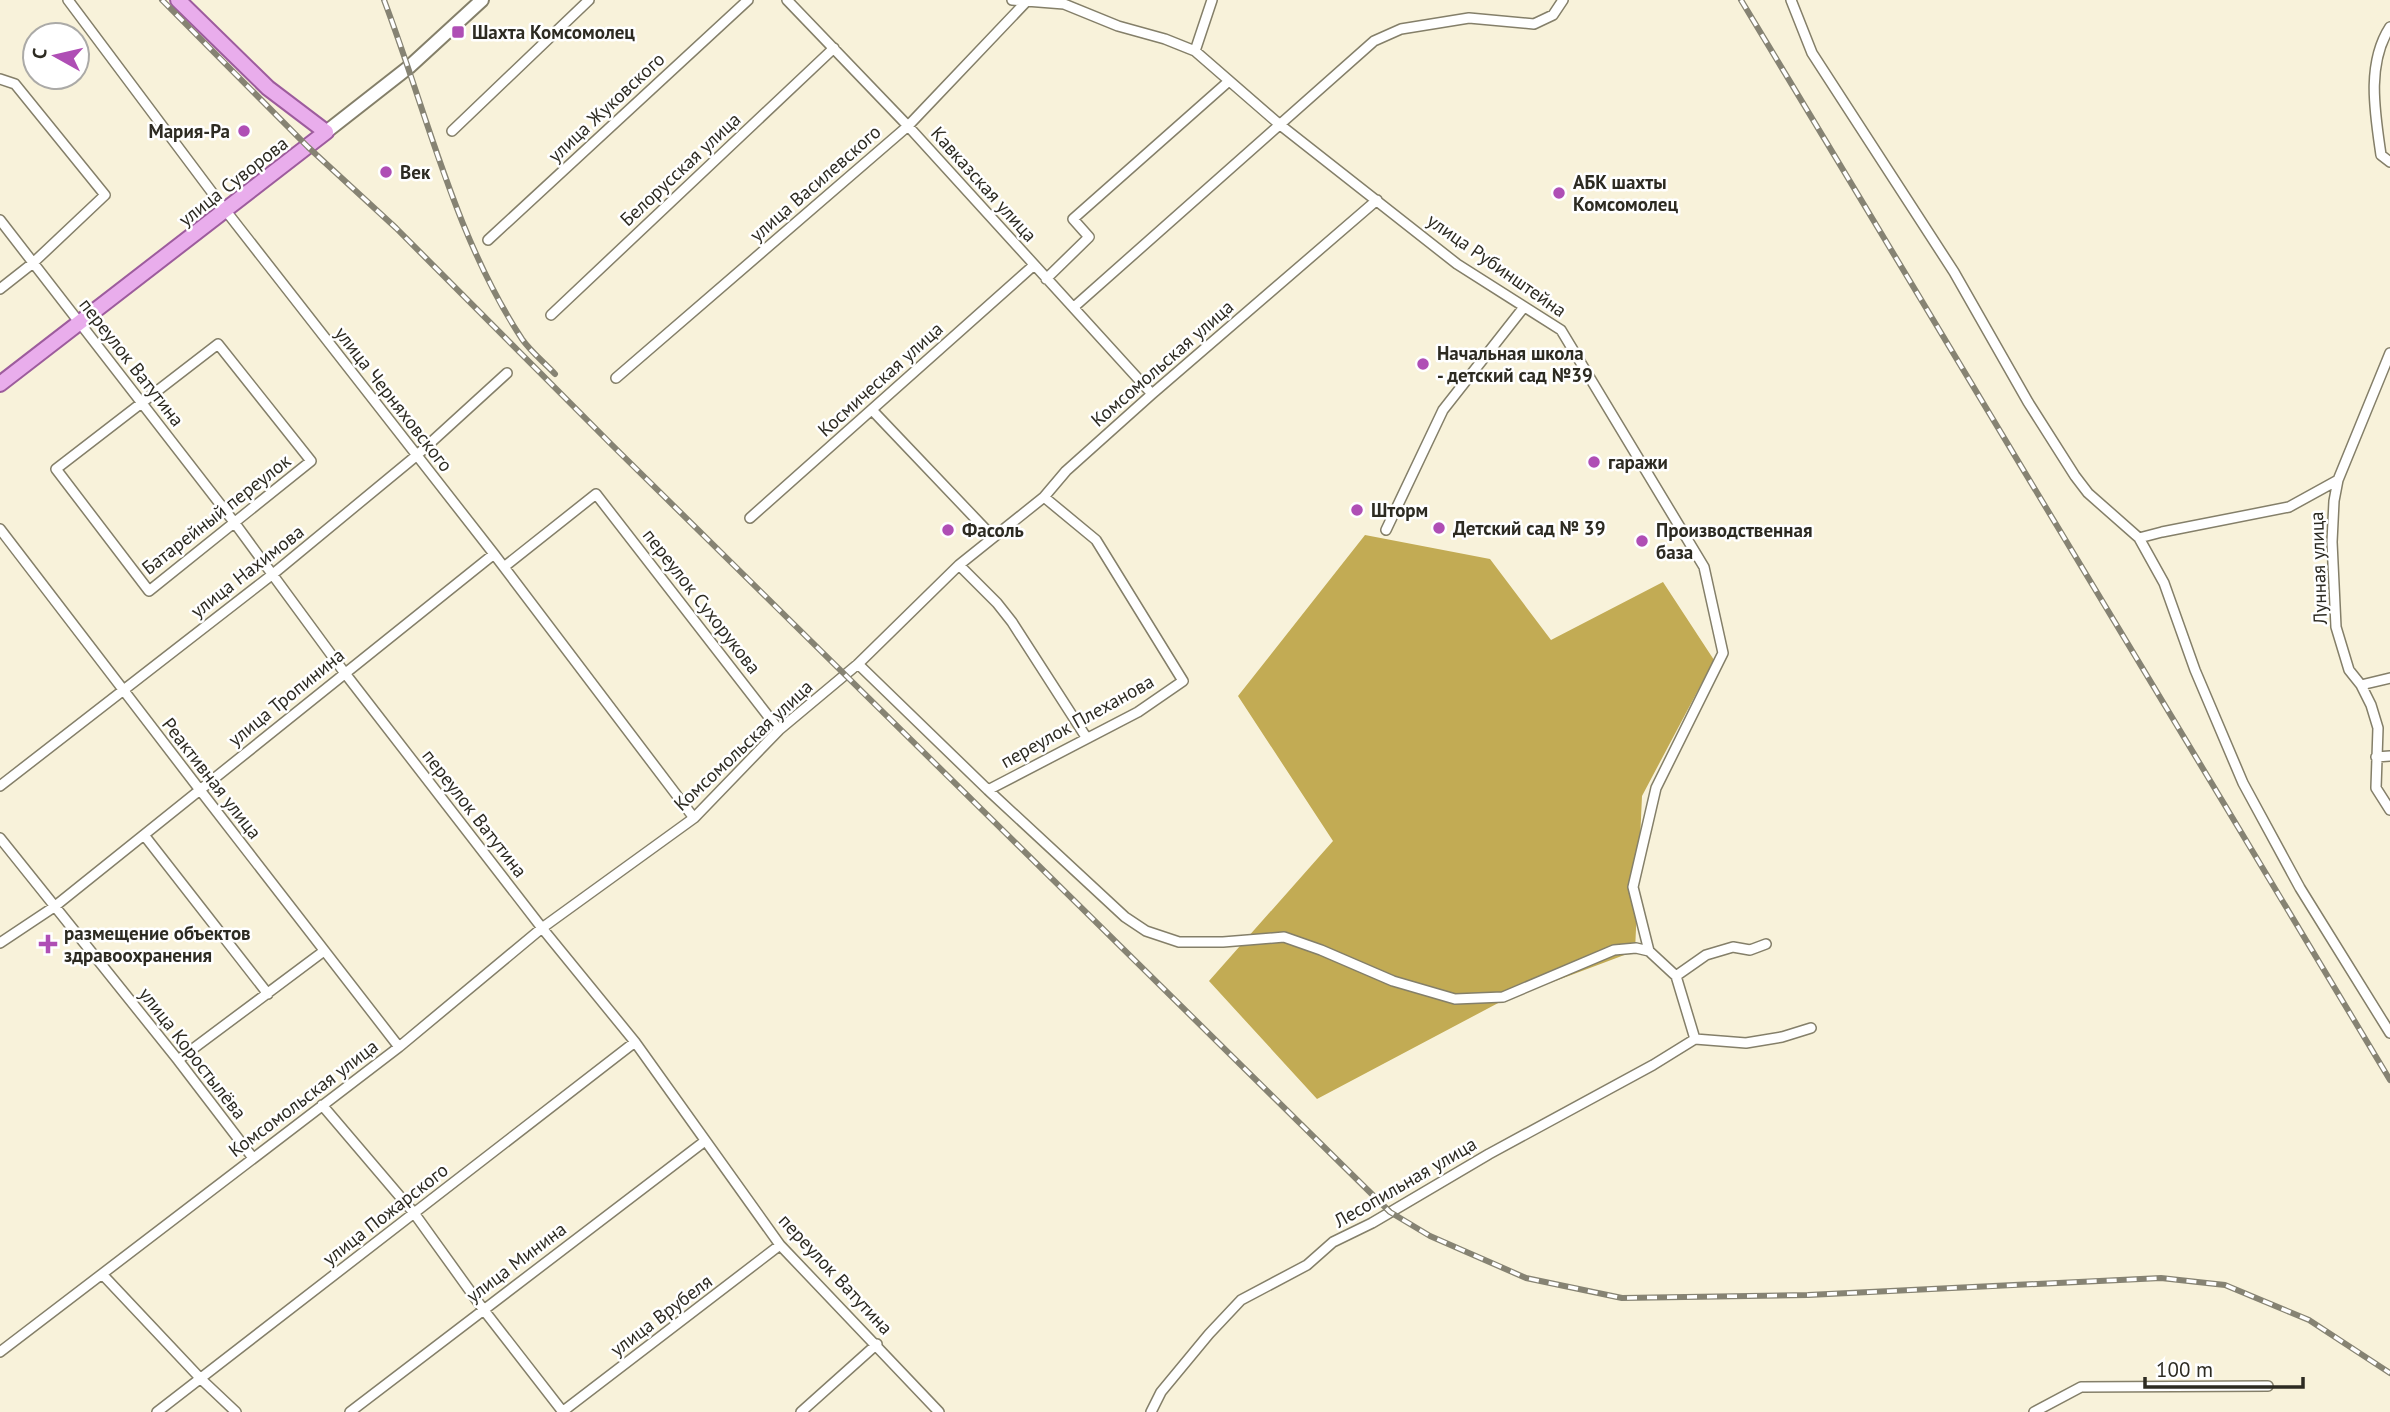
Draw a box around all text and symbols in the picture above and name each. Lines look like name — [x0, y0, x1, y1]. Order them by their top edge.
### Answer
place label: Шахта Комсомолец — [472, 20, 635, 44]
north arrow — [21, 21, 91, 91]
marker: Шахта Комсомолец — [450, 24, 466, 40]
text: С — [27, 46, 52, 61]
street label: улица Жуковского — [543, 47, 669, 167]
street label: Белорусская улица — [615, 107, 745, 231]
place label: Мария-Ра — [149, 119, 230, 143]
street label: улица Василевского — [744, 119, 886, 247]
street label: Кавказская улица — [926, 121, 1042, 247]
marker: Мария-Ра — [236, 123, 252, 139]
street label: улица Суворова — [174, 131, 292, 231]
place label: Век — [400, 160, 431, 184]
marker: Век — [378, 164, 394, 180]
place label: АБК шахты Комсомолец — [1573, 170, 1678, 216]
marker: АБК шахты Комсомолец — [1551, 185, 1567, 201]
street label: улица Рубинштейна — [1423, 208, 1571, 322]
street label: переулок Ватутина — [74, 293, 190, 431]
street label: Комсомольская улица — [1086, 295, 1238, 431]
street label: Космическая улица — [813, 317, 947, 441]
street label: улица Черняховского — [330, 322, 458, 476]
place label: Начальная школа - детский сад №39 — [1437, 341, 1593, 387]
marker: Начальная школа - детский сад №39 — [1415, 356, 1431, 372]
street label: Батарейный переулок — [137, 448, 295, 580]
place label: гаражи — [1608, 450, 1668, 474]
marker: гаражи — [1586, 454, 1602, 470]
place label: Шторм — [1371, 498, 1428, 522]
marker: Шторм — [1349, 502, 1365, 518]
street label: Лунная улица — [2304, 511, 2332, 626]
place label: Детский сад № 39 — [1453, 516, 1605, 540]
place label: Фасоль — [962, 518, 1024, 542]
place label: Производственная база — [1656, 518, 1812, 564]
street label: улица Нахимова — [186, 519, 308, 623]
marker: Детский сад № 39 — [1431, 520, 1447, 536]
marker: Фасоль — [940, 522, 956, 538]
street label: переулок Сухорукова — [638, 524, 766, 678]
marker: Производственная база — [1634, 533, 1650, 549]
street label: улица Тропинина — [223, 643, 349, 751]
street label: переулок Плеханова — [996, 669, 1158, 773]
street label: Комсомольская улица — [669, 674, 817, 816]
street label: Реактивная улица — [157, 712, 267, 844]
street label: переулок Ватутина — [417, 744, 533, 882]
place label: размещение объектов здравоохранения — [64, 921, 251, 967]
marker: размещение объектов здравоохранения — [38, 934, 58, 954]
street label: улица Коростылёва — [134, 982, 252, 1124]
street label: Комсомольская улица — [223, 1034, 383, 1162]
street label: Лесопильная улица — [1329, 1131, 1481, 1233]
street label: улица Пожарского — [317, 1158, 453, 1270]
street label: переулок Ватутина — [774, 1209, 898, 1339]
street label: улица Минина — [461, 1217, 571, 1307]
street label: улица Врубеля — [605, 1269, 717, 1361]
scale bar — [2145, 1346, 2302, 1390]
text: 100 m — [2156, 1356, 2213, 1383]

